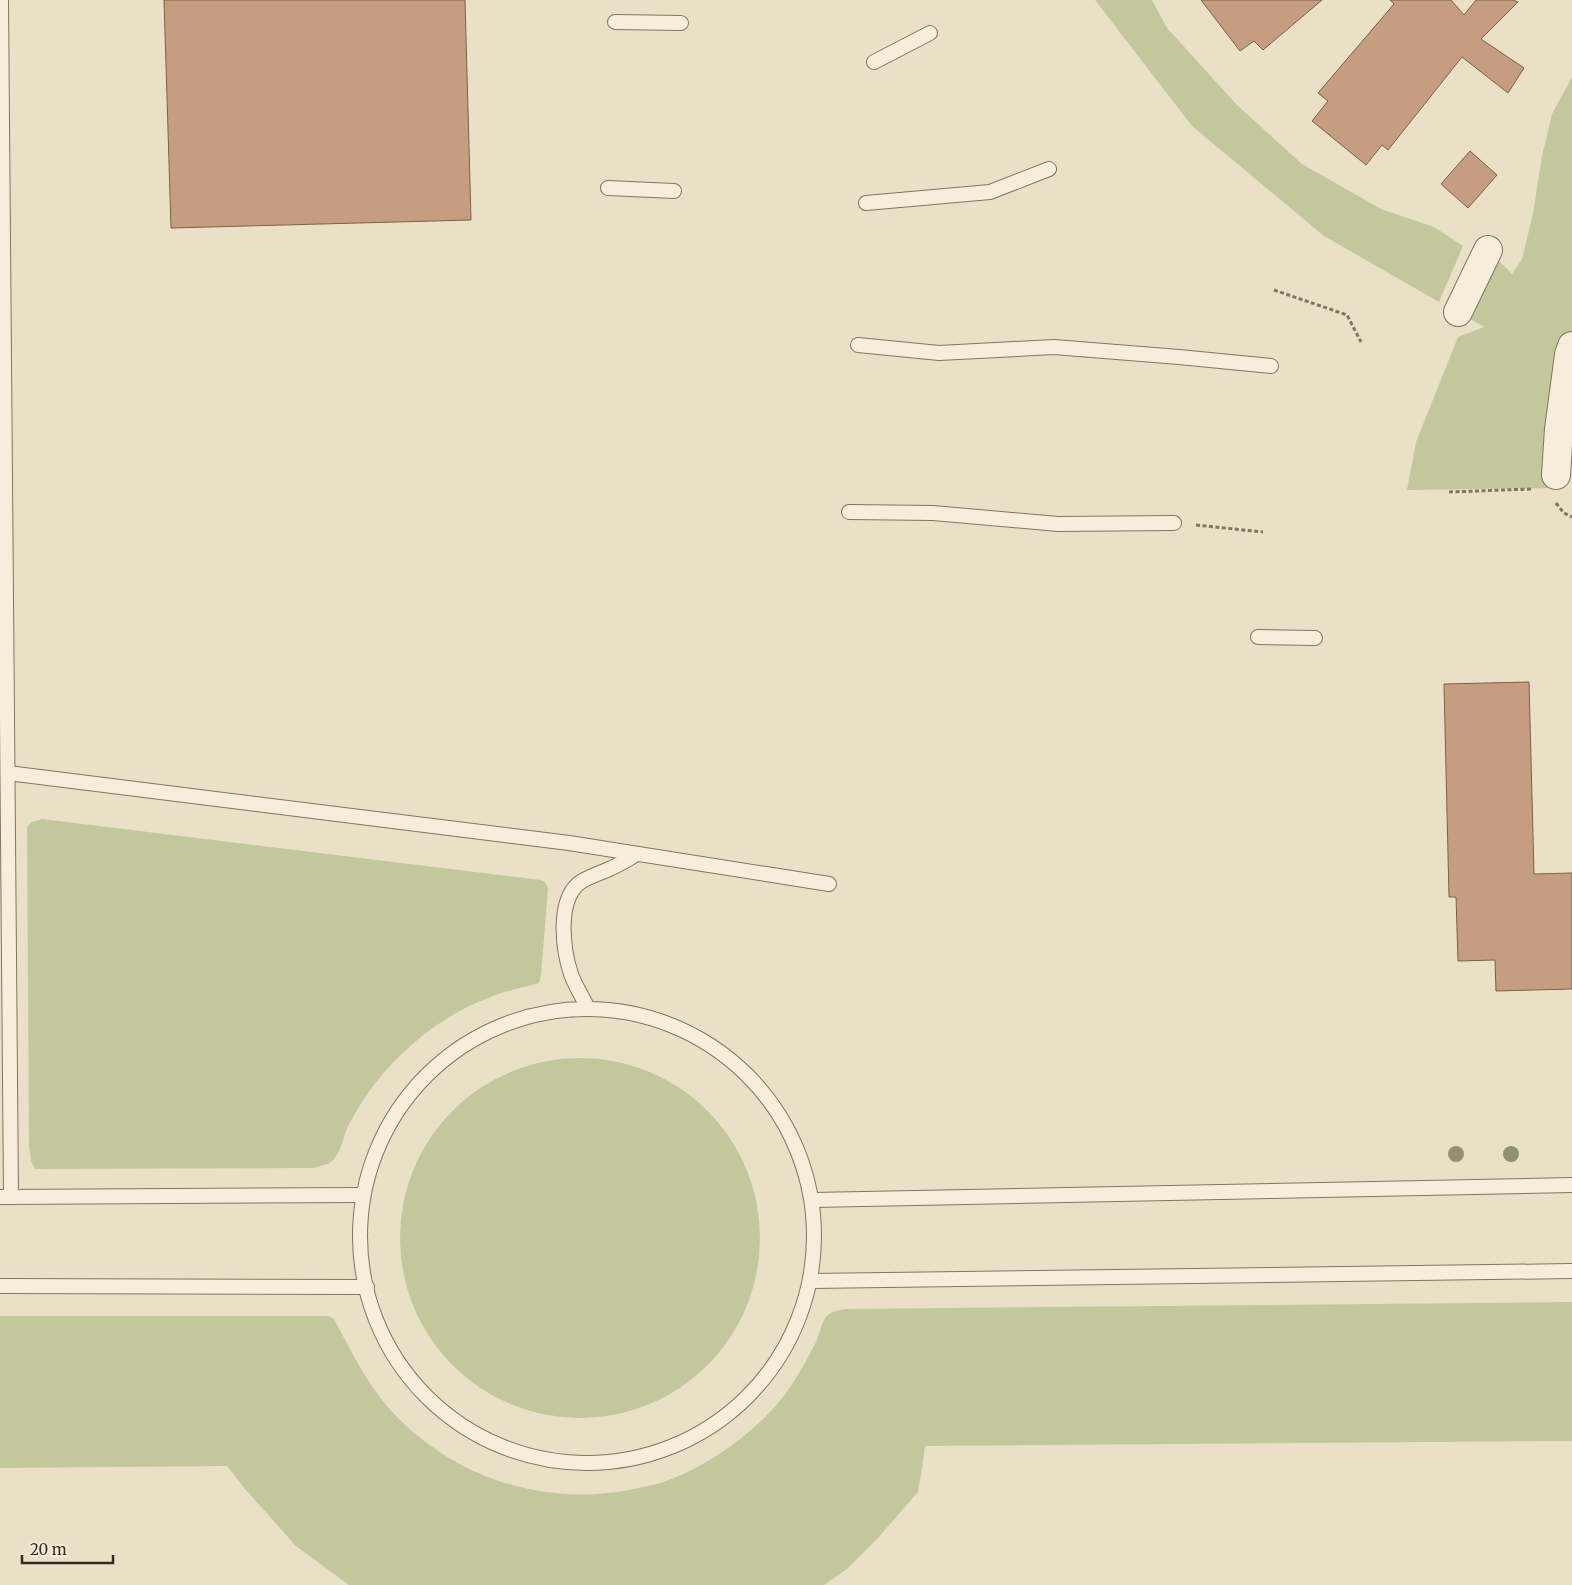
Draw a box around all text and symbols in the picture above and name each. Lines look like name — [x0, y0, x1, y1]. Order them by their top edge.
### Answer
scale bar — [22, 1532, 114, 1564]
text: 20 m — [30, 1540, 67, 1559]

